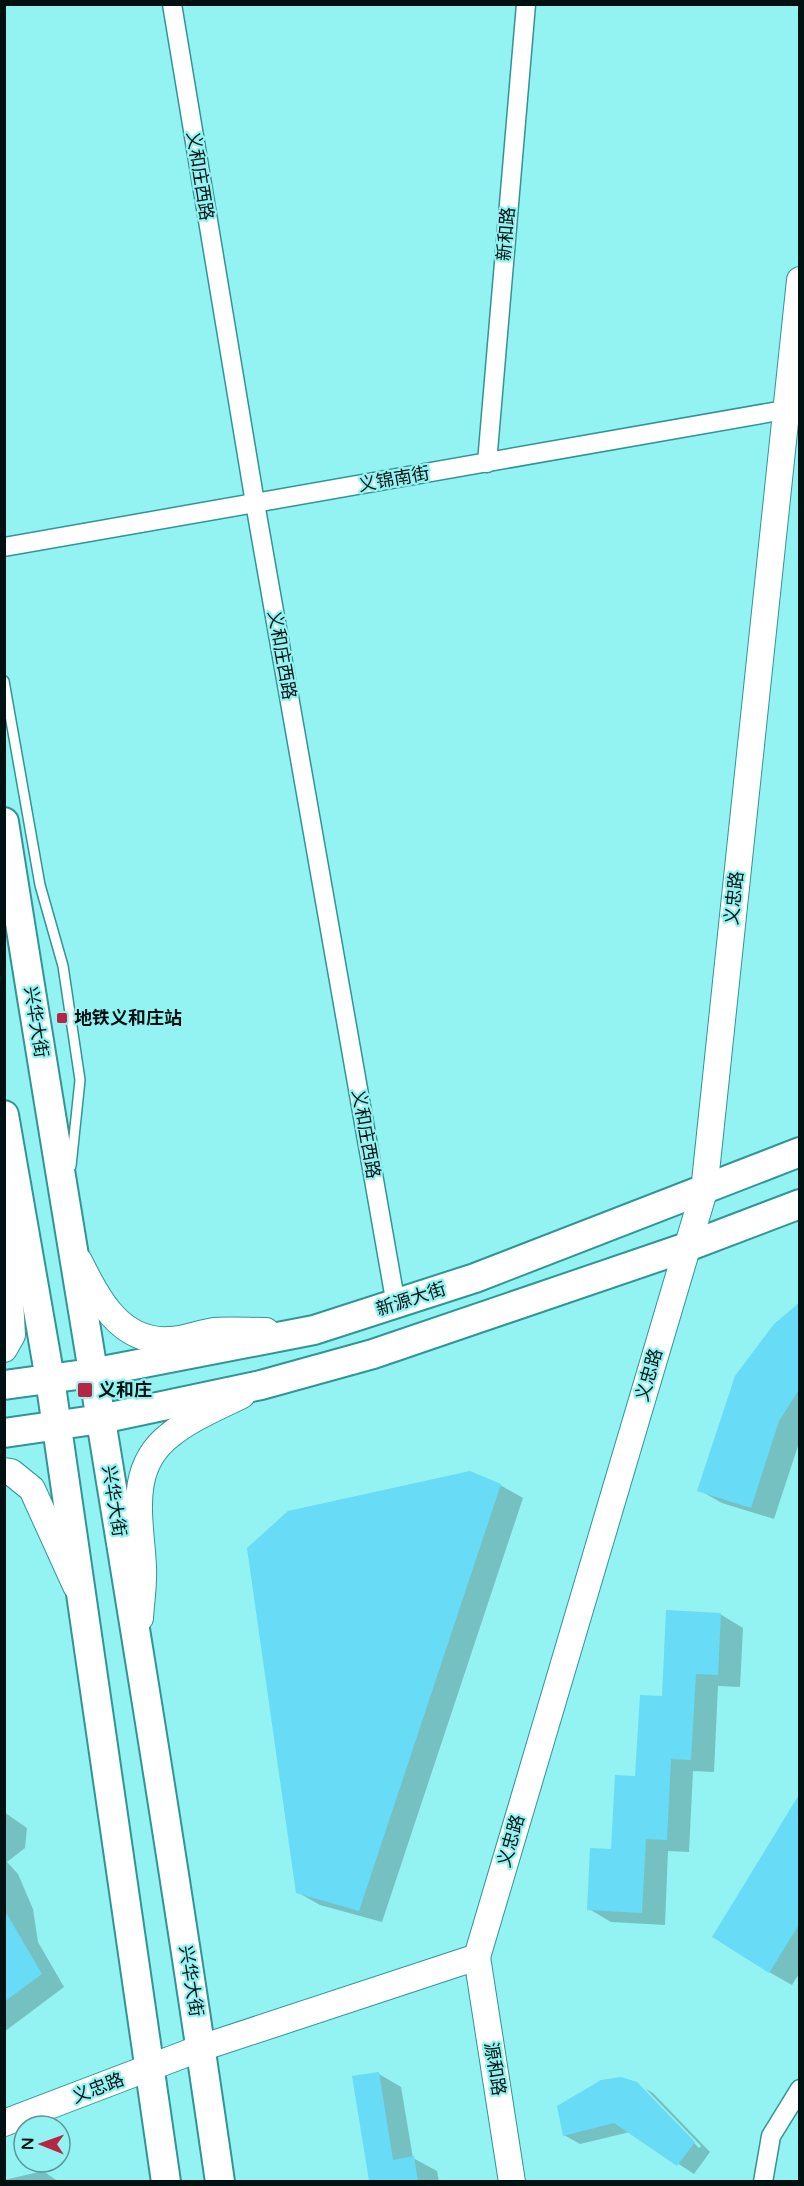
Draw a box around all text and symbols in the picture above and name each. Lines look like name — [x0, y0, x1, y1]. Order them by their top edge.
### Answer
street label: 义和庄西路 — [182, 130, 218, 222]
street label: 新和路 — [493, 206, 519, 262]
street label: 义锦南街 — [357, 462, 431, 496]
street label: 义和庄西路 — [263, 609, 301, 701]
street label: 义忠路 — [720, 870, 748, 926]
street label: 兴华大街 — [20, 985, 52, 1059]
place label: 地铁义和庄站 — [74, 1007, 182, 1029]
marker: 地铁义和庄站 — [55, 1011, 69, 1025]
street label: 义和庄西路 — [347, 1088, 385, 1180]
street label: 新源大街 — [373, 1277, 449, 1321]
street label: 义忠路 — [631, 1346, 667, 1404]
place label: 义和庄 — [98, 1379, 152, 1401]
marker: 义和庄 — [76, 1381, 94, 1399]
street label: 兴华大街 — [98, 1464, 130, 1538]
street label: 义忠路 — [493, 1812, 529, 1870]
street label: 兴华大街 — [175, 1944, 207, 2018]
street label: 源和路 — [480, 2041, 510, 2097]
street label: 义忠路 — [69, 2068, 127, 2108]
north arrow — [12, 2114, 72, 2174]
text: N — [18, 2137, 38, 2150]

